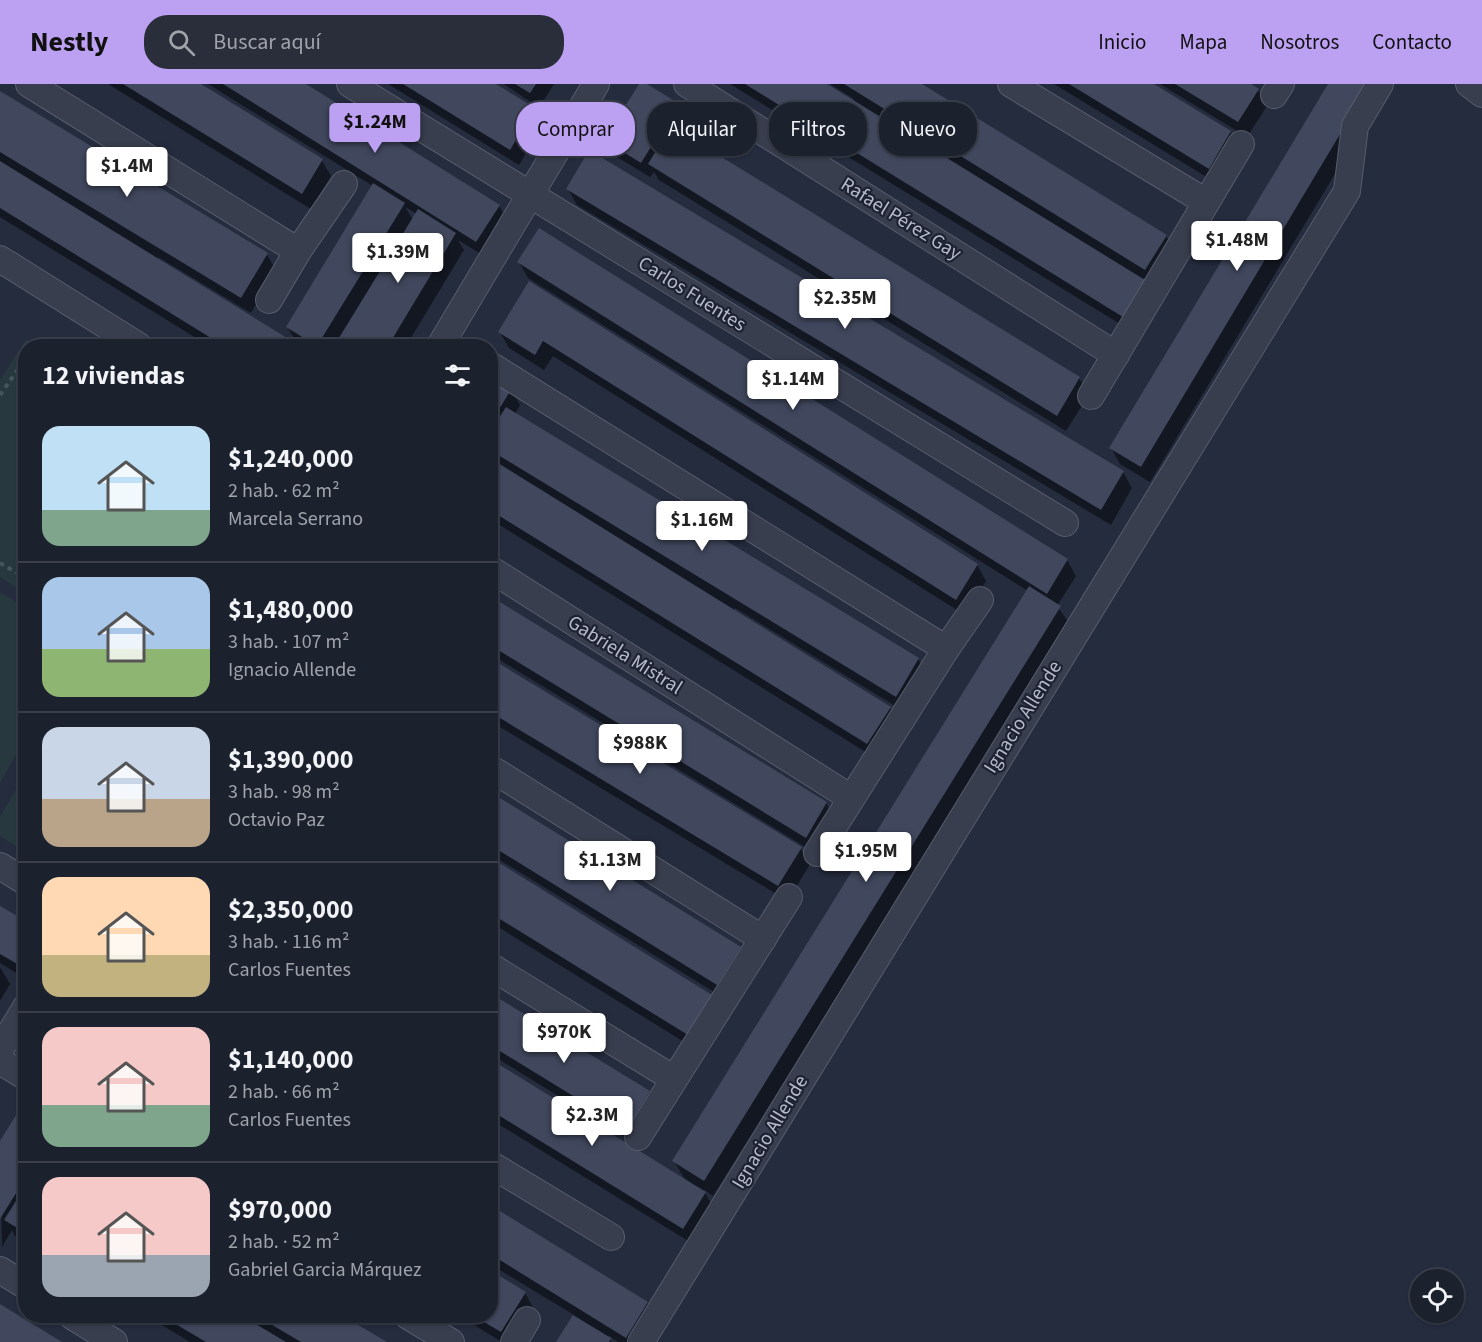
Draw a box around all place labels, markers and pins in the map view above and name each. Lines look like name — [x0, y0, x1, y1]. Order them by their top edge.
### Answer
pin: $1.24M — [326, 103, 424, 154]
pin: $1.4M — [85, 147, 169, 198]
pin: $1.48M — [1188, 221, 1286, 272]
pin: $1.39M — [349, 233, 447, 284]
pin: $2.35M — [796, 279, 894, 330]
pin: $1.14M — [744, 360, 842, 411]
pin: $1.16M — [653, 501, 751, 552]
pin: $988K — [598, 724, 682, 775]
pin: $1.95M — [817, 832, 915, 883]
pin: $1.13M — [561, 841, 659, 892]
pin: $970K — [522, 1013, 606, 1064]
pin: $2.3M — [550, 1096, 634, 1147]

